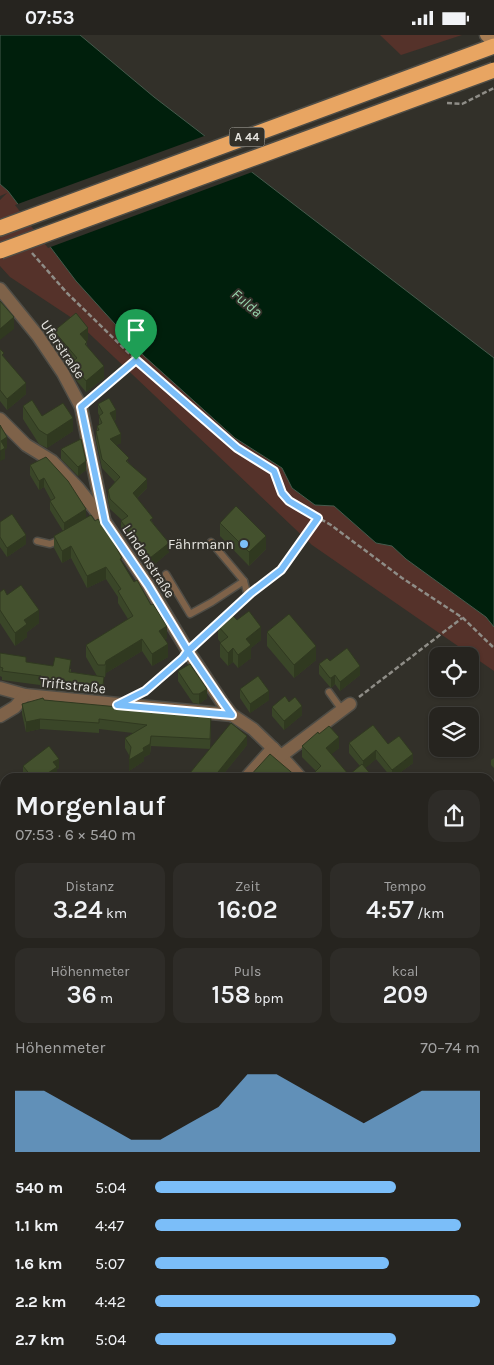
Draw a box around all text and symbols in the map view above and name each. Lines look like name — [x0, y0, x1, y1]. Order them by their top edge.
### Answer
text: 07:53 — [25, 7, 74, 29]
road number: A 44 — [230, 127, 264, 146]
water label: Fulda — [228, 285, 266, 321]
pin — [115, 309, 157, 360]
icon: arrive — [122, 316, 150, 344]
street label: Uferstraße — [37, 317, 88, 382]
street label: Lindenstraße — [119, 521, 179, 601]
place label: Fährmann — [168, 536, 234, 553]
marker: Fährmann — [238, 538, 250, 550]
map controls — [429, 647, 479, 757]
button: locate — [429, 647, 479, 697]
street label: Triftstraße — [39, 674, 107, 697]
button: layers — [429, 707, 479, 757]
text: Morgenlauf — [15, 789, 166, 822]
button: share — [428, 790, 480, 842]
text: 07:53 · 6 × 540 m — [15, 825, 136, 844]
text: Distanz — [65, 878, 114, 895]
text: Zeit — [235, 878, 260, 895]
text: Tempo — [384, 878, 426, 895]
text: 3.24 — [53, 895, 103, 924]
text: 16:02 — [217, 895, 278, 924]
text: 4:57 — [366, 895, 414, 924]
text: km — [103, 905, 127, 922]
text: /km — [414, 905, 444, 922]
text: Höhenmeter — [50, 963, 129, 980]
text: Puls — [234, 963, 261, 980]
text: kcal — [392, 963, 419, 980]
text: 36 — [66, 980, 97, 1009]
text: 158 — [211, 980, 251, 1009]
text: 209 — [382, 980, 428, 1009]
text: m — [97, 990, 113, 1007]
text: bpm — [251, 990, 284, 1007]
text: Höhenmeter — [15, 1038, 105, 1057]
text: 70–74 m — [420, 1038, 480, 1057]
text: 540 m — [15, 1178, 63, 1197]
text: 5:04 — [95, 1178, 126, 1197]
text: 1.1 km — [15, 1216, 59, 1235]
text: 4:47 — [95, 1216, 124, 1235]
text: 1.6 km — [15, 1254, 63, 1273]
text: 5:07 — [95, 1254, 125, 1273]
text: 2.2 km — [15, 1292, 67, 1311]
text: 4:42 — [95, 1292, 126, 1311]
text: 2.7 km — [15, 1330, 65, 1349]
text: 5:04 — [95, 1330, 126, 1349]

